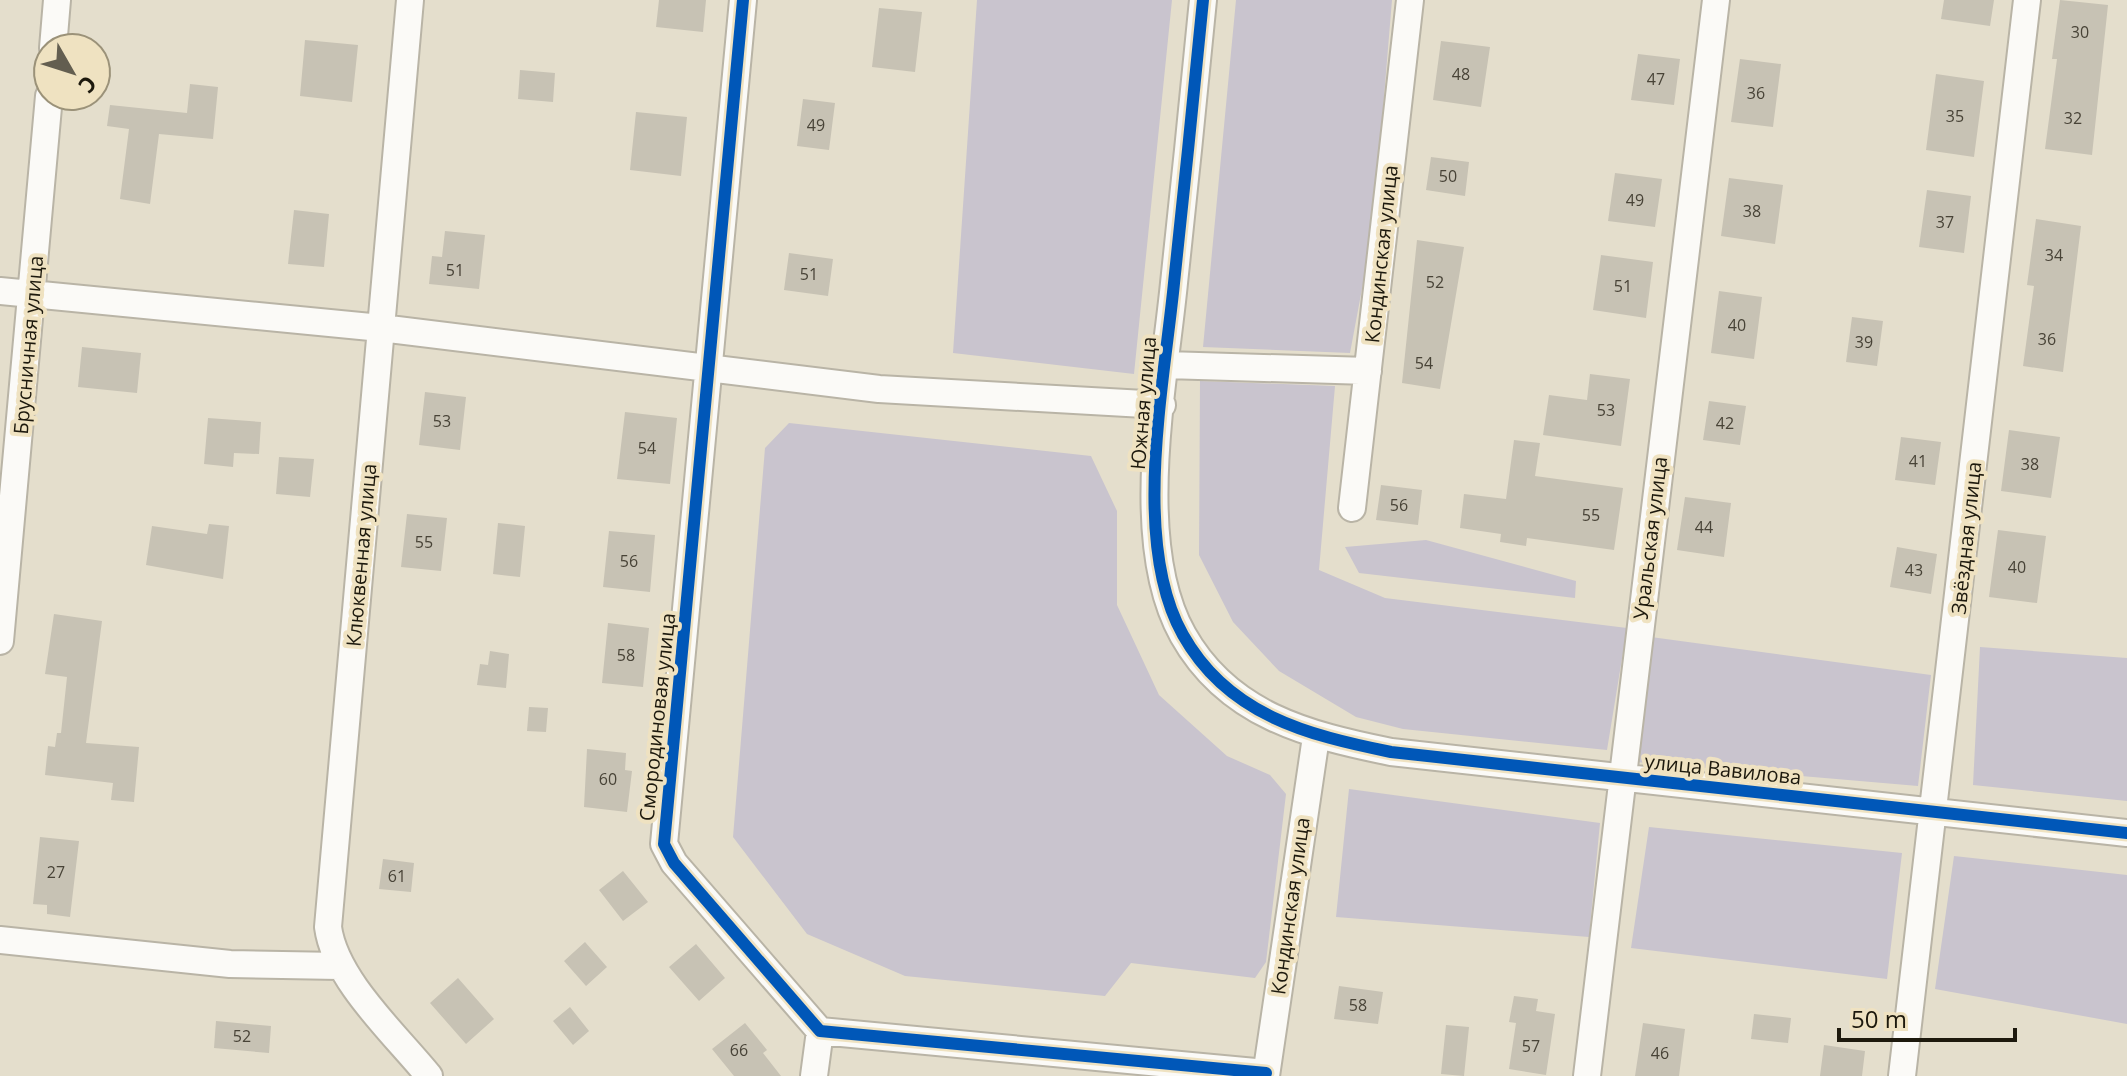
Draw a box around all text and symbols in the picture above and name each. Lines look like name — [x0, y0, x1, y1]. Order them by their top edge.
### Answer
house number: 30 — [2071, 21, 2089, 43]
north arrow — [32, 32, 112, 112]
house number: 48 — [1452, 63, 1470, 85]
house number: 47 — [1647, 68, 1665, 90]
text: С — [72, 70, 104, 100]
house number: 36 — [1747, 82, 1765, 104]
house number: 35 — [1946, 105, 1964, 127]
house number: 32 — [2064, 107, 2082, 129]
house number: 49 — [807, 114, 825, 136]
street label: Кондинская улица — [1358, 164, 1404, 344]
house number: 50 — [1439, 165, 1457, 187]
house number: 49 — [1626, 189, 1644, 211]
house number: 38 — [1743, 200, 1761, 222]
house number: 37 — [1936, 211, 1954, 233]
house number: 34 — [2045, 244, 2063, 266]
street label: Брусничная улица — [7, 254, 49, 436]
house number: 51 — [446, 259, 464, 281]
house number: 51 — [800, 263, 818, 285]
house number: 52 — [1426, 271, 1444, 293]
house number: 51 — [1614, 275, 1632, 297]
house number: 40 — [1728, 314, 1746, 336]
house number: 36 — [2038, 328, 2056, 350]
house number: 39 — [1855, 331, 1873, 353]
street label: Южная улица — [1124, 335, 1162, 471]
house number: 54 — [1415, 352, 1433, 374]
house number: 53 — [1597, 399, 1615, 421]
house number: 53 — [433, 410, 451, 432]
house number: 42 — [1716, 412, 1734, 434]
house number: 54 — [638, 437, 656, 459]
house number: 41 — [1909, 450, 1927, 472]
house number: 38 — [2021, 453, 2039, 475]
street label: Уральская улица — [1627, 455, 1673, 621]
street label: Звёздная улица — [1945, 460, 1987, 616]
street label: Клюквенная улица — [340, 462, 382, 648]
house number: 56 — [1390, 494, 1408, 516]
house number: 55 — [1582, 504, 1600, 526]
house number: 44 — [1695, 516, 1713, 538]
house number: 55 — [415, 531, 433, 553]
house number: 56 — [620, 550, 638, 572]
house number: 40 — [2008, 556, 2026, 578]
house number: 43 — [1905, 559, 1923, 581]
street label: Смородиновая улица — [633, 612, 681, 822]
house number: 58 — [617, 644, 635, 666]
street label: улица Вавилова — [1643, 747, 1803, 791]
house number: 60 — [599, 768, 617, 790]
street label: Кондинская улица — [1264, 816, 1316, 996]
house number: 27 — [47, 861, 65, 883]
house number: 61 — [388, 865, 406, 887]
scale bar — [1839, 992, 2015, 1042]
house number: 58 — [1349, 994, 1367, 1016]
text: 50 m — [1851, 1002, 1907, 1035]
house number: 52 — [233, 1025, 251, 1047]
house number: 57 — [1522, 1035, 1540, 1057]
house number: 66 — [730, 1039, 748, 1061]
house number: 46 — [1651, 1042, 1669, 1064]

